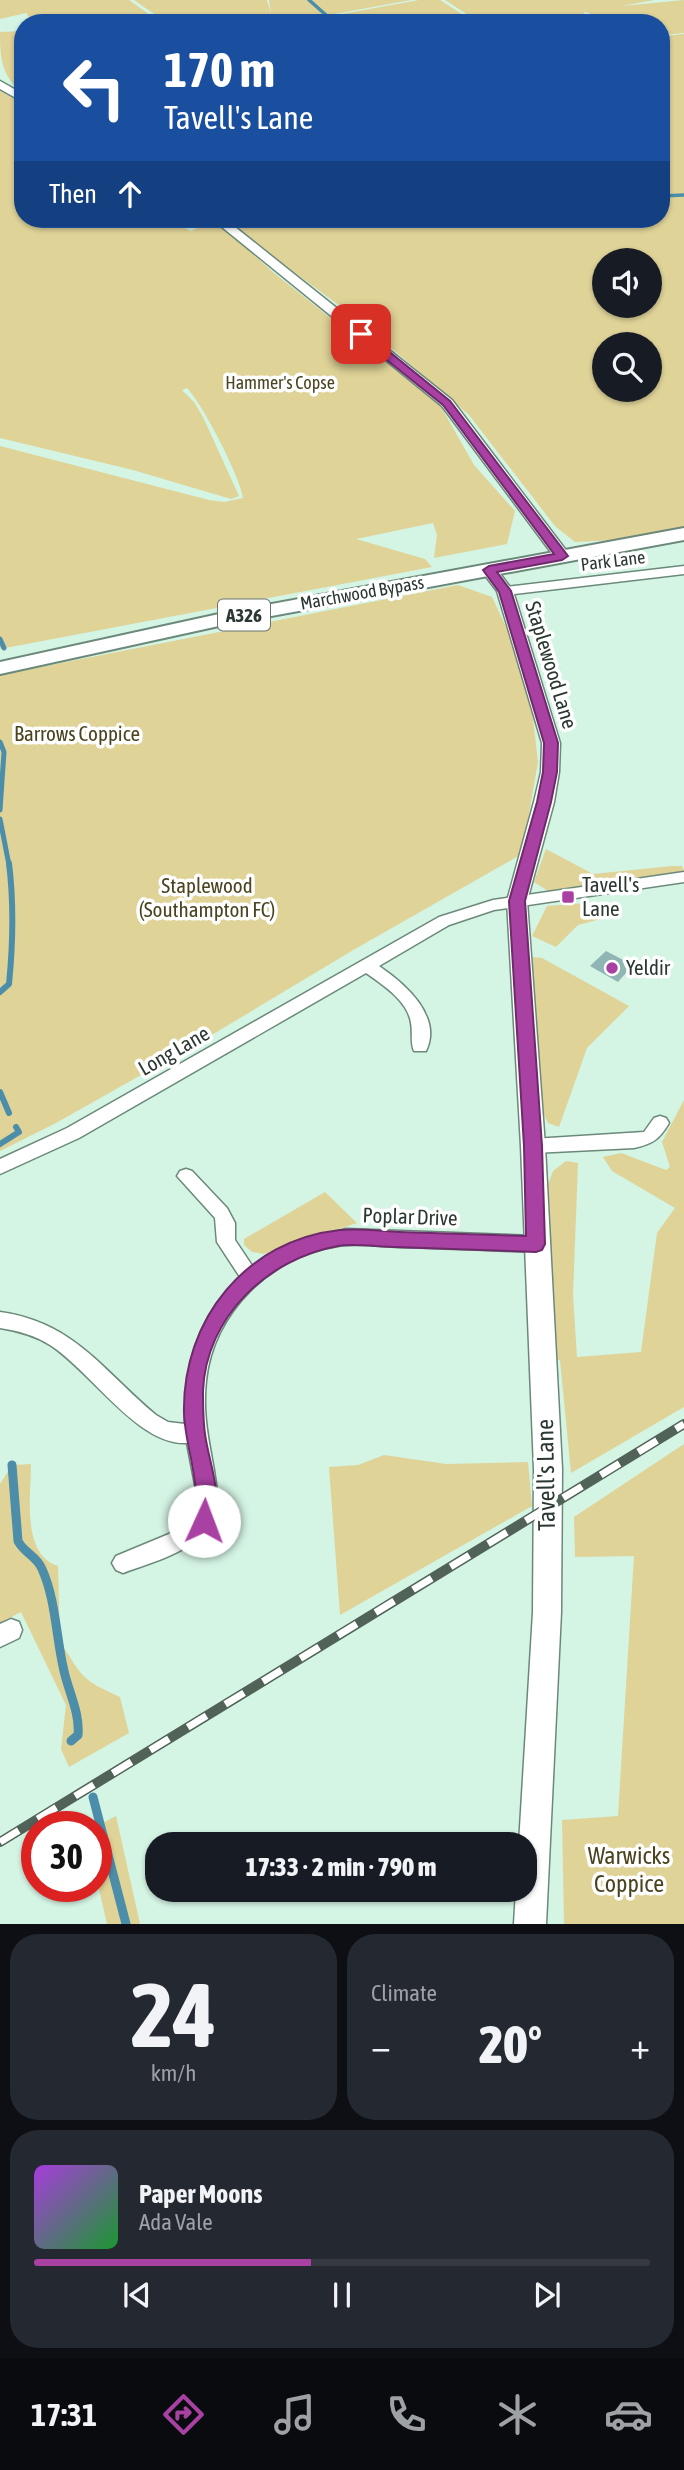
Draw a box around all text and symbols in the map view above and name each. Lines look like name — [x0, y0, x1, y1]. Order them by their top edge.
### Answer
text: 170 m — [164, 41, 275, 97]
icon: left — [49, 42, 140, 133]
text: Tavell's Lane — [164, 99, 313, 136]
icon: ahead — [111, 175, 149, 213]
text: Then — [49, 179, 97, 209]
map controls — [592, 248, 662, 402]
button: sound — [592, 248, 662, 318]
pin — [331, 304, 391, 364]
icon: arrive — [342, 315, 380, 353]
button: search — [592, 332, 662, 402]
park label: Hammer's Copse — [225, 372, 335, 393]
street label: Park Lane — [580, 546, 646, 575]
street label: Marchwood Bypass — [298, 571, 425, 614]
street label: Staplewood Lane — [521, 598, 583, 731]
road number: A326 — [218, 600, 270, 630]
park label: Barrows Coppice — [14, 721, 140, 745]
place label: Tavell's Lane — [582, 872, 639, 920]
park label: Staplewood (Southampton FC) — [139, 873, 275, 921]
marker: Tavell's Lane — [560, 889, 576, 905]
place label: Yeldir — [626, 955, 671, 979]
marker: Yeldir — [604, 960, 620, 976]
street label: Long Lane — [134, 1020, 213, 1080]
street label: Poplar Drive — [362, 1202, 458, 1230]
street label: Tavell's Lane — [531, 1419, 560, 1531]
position arrow — [167, 1484, 241, 1558]
speed limit sign: 30 — [21, 1811, 112, 1902]
park label: Warwicks Coppice — [588, 1842, 670, 1897]
text: 17:33 · 2 min · 790 m — [246, 1852, 436, 1882]
text: 24 — [131, 1962, 216, 2066]
text: Climate — [371, 1980, 437, 2006]
text: 20° — [479, 2014, 542, 2074]
text: − — [371, 2024, 391, 2067]
text: + — [630, 2024, 650, 2067]
text: km/h — [151, 2060, 196, 2086]
text: Paper Moons — [139, 2179, 262, 2209]
text: Ada Vale — [139, 2209, 213, 2235]
icon: previous — [118, 2276, 156, 2314]
icon: pause — [323, 2276, 361, 2314]
icon: next — [528, 2276, 566, 2314]
icon: directions — [159, 2390, 208, 2439]
icon: music — [270, 2390, 319, 2439]
icon: phone — [382, 2390, 431, 2439]
icon: climate — [493, 2390, 542, 2439]
icon: car — [604, 2390, 653, 2439]
text: 17:31 — [31, 2396, 97, 2433]

